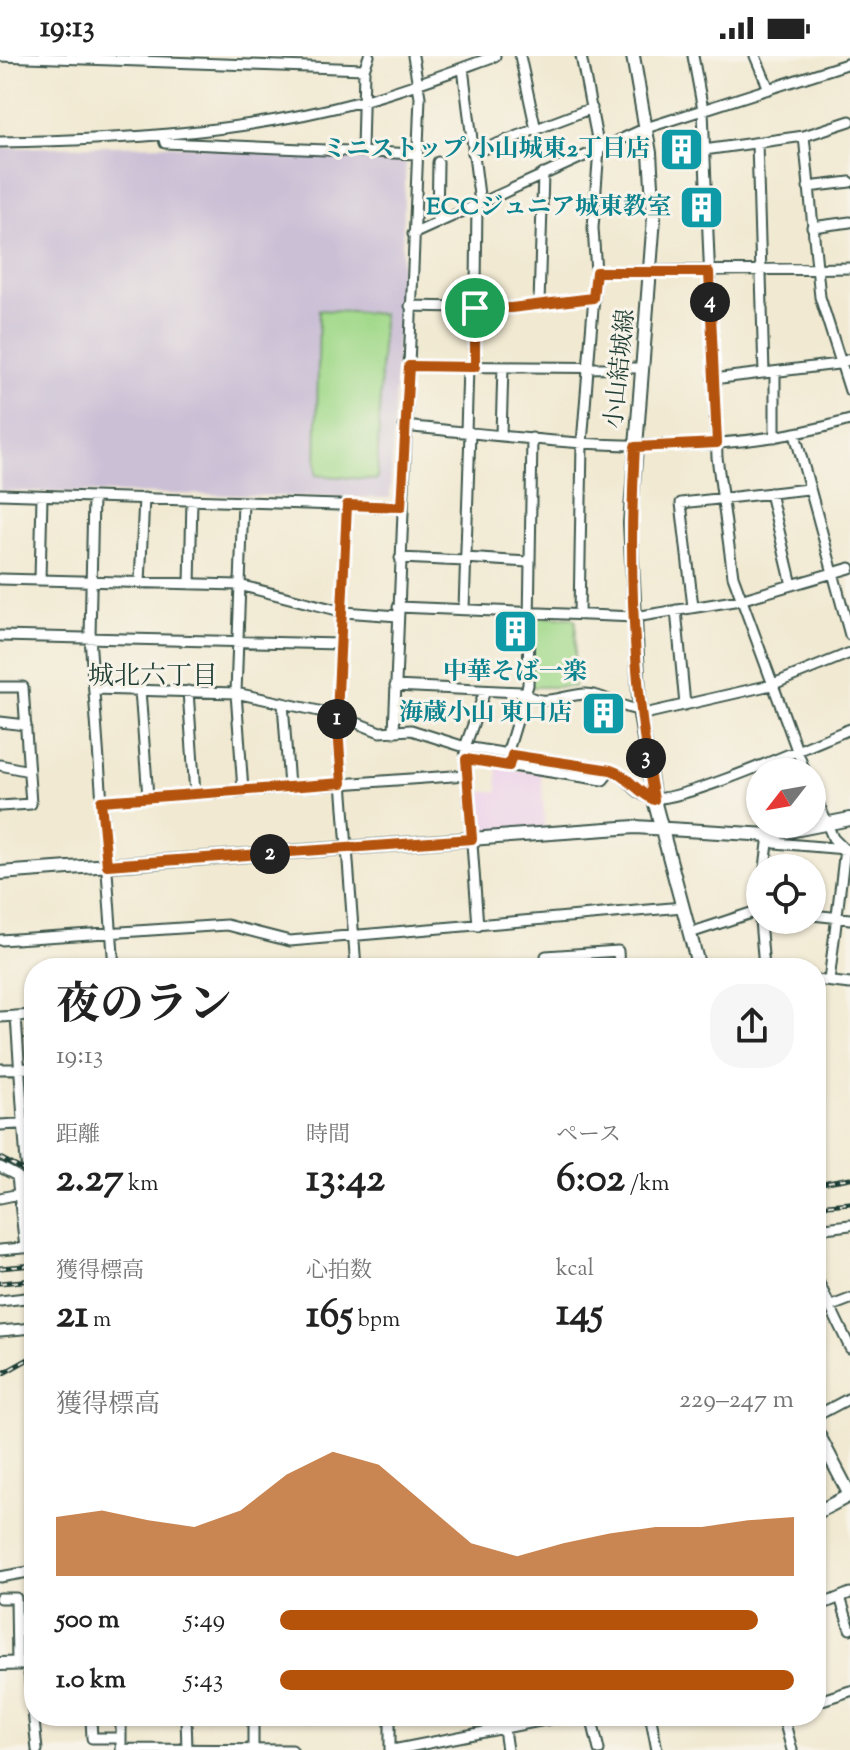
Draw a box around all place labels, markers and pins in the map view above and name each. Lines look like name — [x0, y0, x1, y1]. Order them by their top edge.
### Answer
building icon: ミニストップ 小山城東2丁目店 — [657, 126, 705, 174]
place label: ミニストップ 小山城東2丁目店 — [322, 133, 650, 167]
building icon: ECCジュニア城東教室 — [678, 184, 726, 232]
place label: ECCジュニア城東教室 — [426, 191, 671, 225]
pin — [441, 274, 509, 342]
pin: 4 — [690, 282, 730, 322]
building icon: 中華そば一楽 — [491, 607, 539, 655]
place label: 中華そば一楽 — [443, 656, 587, 690]
building icon: 海蔵小山 東口店 — [579, 690, 627, 738]
place label: 海蔵小山 東口店 — [399, 697, 572, 731]
pin: 1 — [317, 699, 357, 739]
pin: 3 — [626, 738, 666, 778]
pin: 2 — [250, 834, 290, 874]

